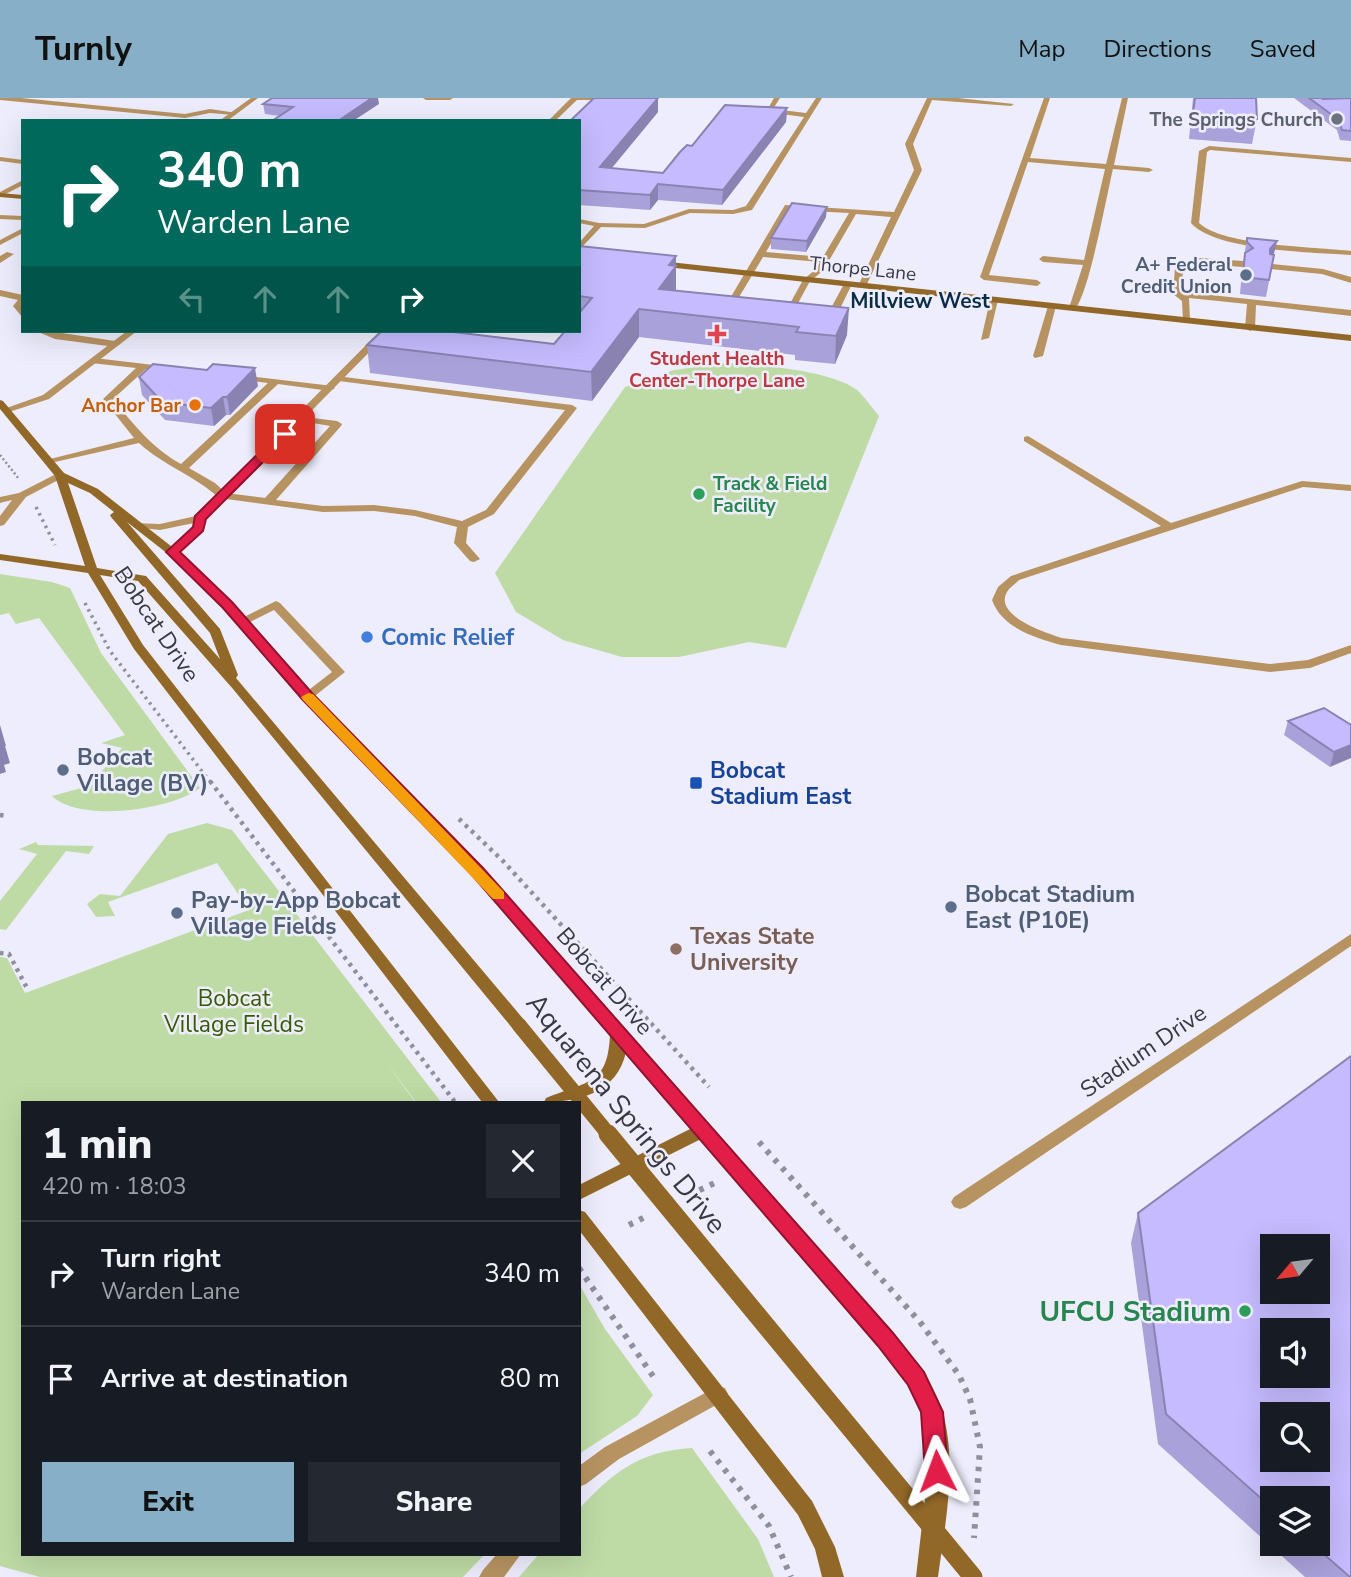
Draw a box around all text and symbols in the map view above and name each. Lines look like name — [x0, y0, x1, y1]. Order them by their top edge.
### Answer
text: Turnly — [35, 27, 132, 72]
text: Map — [1018, 33, 1065, 65]
text: Directions — [1103, 33, 1212, 65]
text: Saved — [1250, 33, 1316, 65]
place label: The Springs Church — [1150, 107, 1323, 133]
marker: The Springs Church — [1329, 111, 1345, 127]
text: 340 m — [157, 137, 301, 204]
icon: right — [42, 147, 133, 238]
text: Warden Lane — [157, 201, 350, 244]
street label: Thorpe Lane — [808, 250, 917, 288]
place label: A+ Federal Credit Union — [1121, 252, 1232, 300]
marker: A+ Federal Credit Union — [1238, 267, 1254, 283]
icon: left — [173, 280, 211, 318]
icon: ahead — [246, 280, 284, 318]
icon: ahead — [319, 280, 357, 318]
icon: right — [392, 280, 430, 318]
district label: Millview West — [850, 287, 991, 315]
marker: Student Health Center-Thorpe Lane — [707, 324, 727, 344]
place label: Student Health Center-Thorpe Lane — [629, 346, 805, 394]
place label: Anchor Bar — [81, 393, 182, 419]
marker: Anchor Bar — [187, 397, 203, 413]
pin — [255, 404, 315, 464]
icon: arrive — [266, 415, 304, 453]
place label: Track & Field Facility — [713, 471, 827, 519]
marker: Track & Field Facility — [691, 486, 707, 502]
street label: Bobcat Drive — [107, 560, 207, 688]
place label: Comic Relief — [381, 622, 515, 653]
marker: Comic Relief — [359, 629, 375, 645]
place label: Bobcat Village (BV) — [76, 742, 208, 799]
place label: Bobcat Stadium East — [710, 755, 851, 812]
marker: Bobcat Village (BV) — [55, 762, 71, 778]
marker: Bobcat Stadium East — [688, 775, 704, 791]
place label: Bobcat Stadium East (P10E) — [965, 879, 1135, 936]
place label: Pay-by-App Bobcat Village Fields — [190, 885, 401, 942]
marker: Bobcat Stadium East (P10E) — [943, 899, 959, 915]
marker: Pay-by-App Bobcat Village Fields — [169, 905, 185, 921]
street label: Bobcat Drive — [549, 921, 660, 1042]
place label: Texas State University — [690, 921, 814, 978]
marker: Texas State University — [668, 941, 684, 957]
park label: Bobcat Village Fields — [163, 983, 304, 1040]
street label: Aquarena Springs Drive — [517, 985, 735, 1242]
street label: Stadium Drive — [1074, 998, 1213, 1105]
text: 1 min — [42, 1116, 152, 1173]
button: close — [486, 1124, 560, 1198]
text: 420 m · 18:03 — [42, 1171, 187, 1202]
north arrow — [1260, 1234, 1330, 1304]
map controls — [1260, 1234, 1330, 1556]
text: Turn right — [101, 1241, 220, 1276]
icon: right — [42, 1255, 80, 1293]
text: 340 m — [484, 1256, 560, 1291]
text: Warden Lane — [101, 1276, 240, 1307]
place label: UFCU Stadium — [1039, 1293, 1231, 1331]
marker: UFCU Stadium — [1237, 1303, 1253, 1319]
button: sound — [1260, 1318, 1330, 1388]
icon: arrive — [42, 1360, 80, 1398]
text: Arrive at destination — [101, 1361, 348, 1396]
text: 80 m — [500, 1361, 560, 1396]
button: search — [1260, 1402, 1330, 1472]
position arrow — [900, 1434, 974, 1508]
button: Exit — [42, 1462, 294, 1542]
button: Share — [308, 1462, 560, 1542]
button: layers — [1260, 1486, 1330, 1556]

